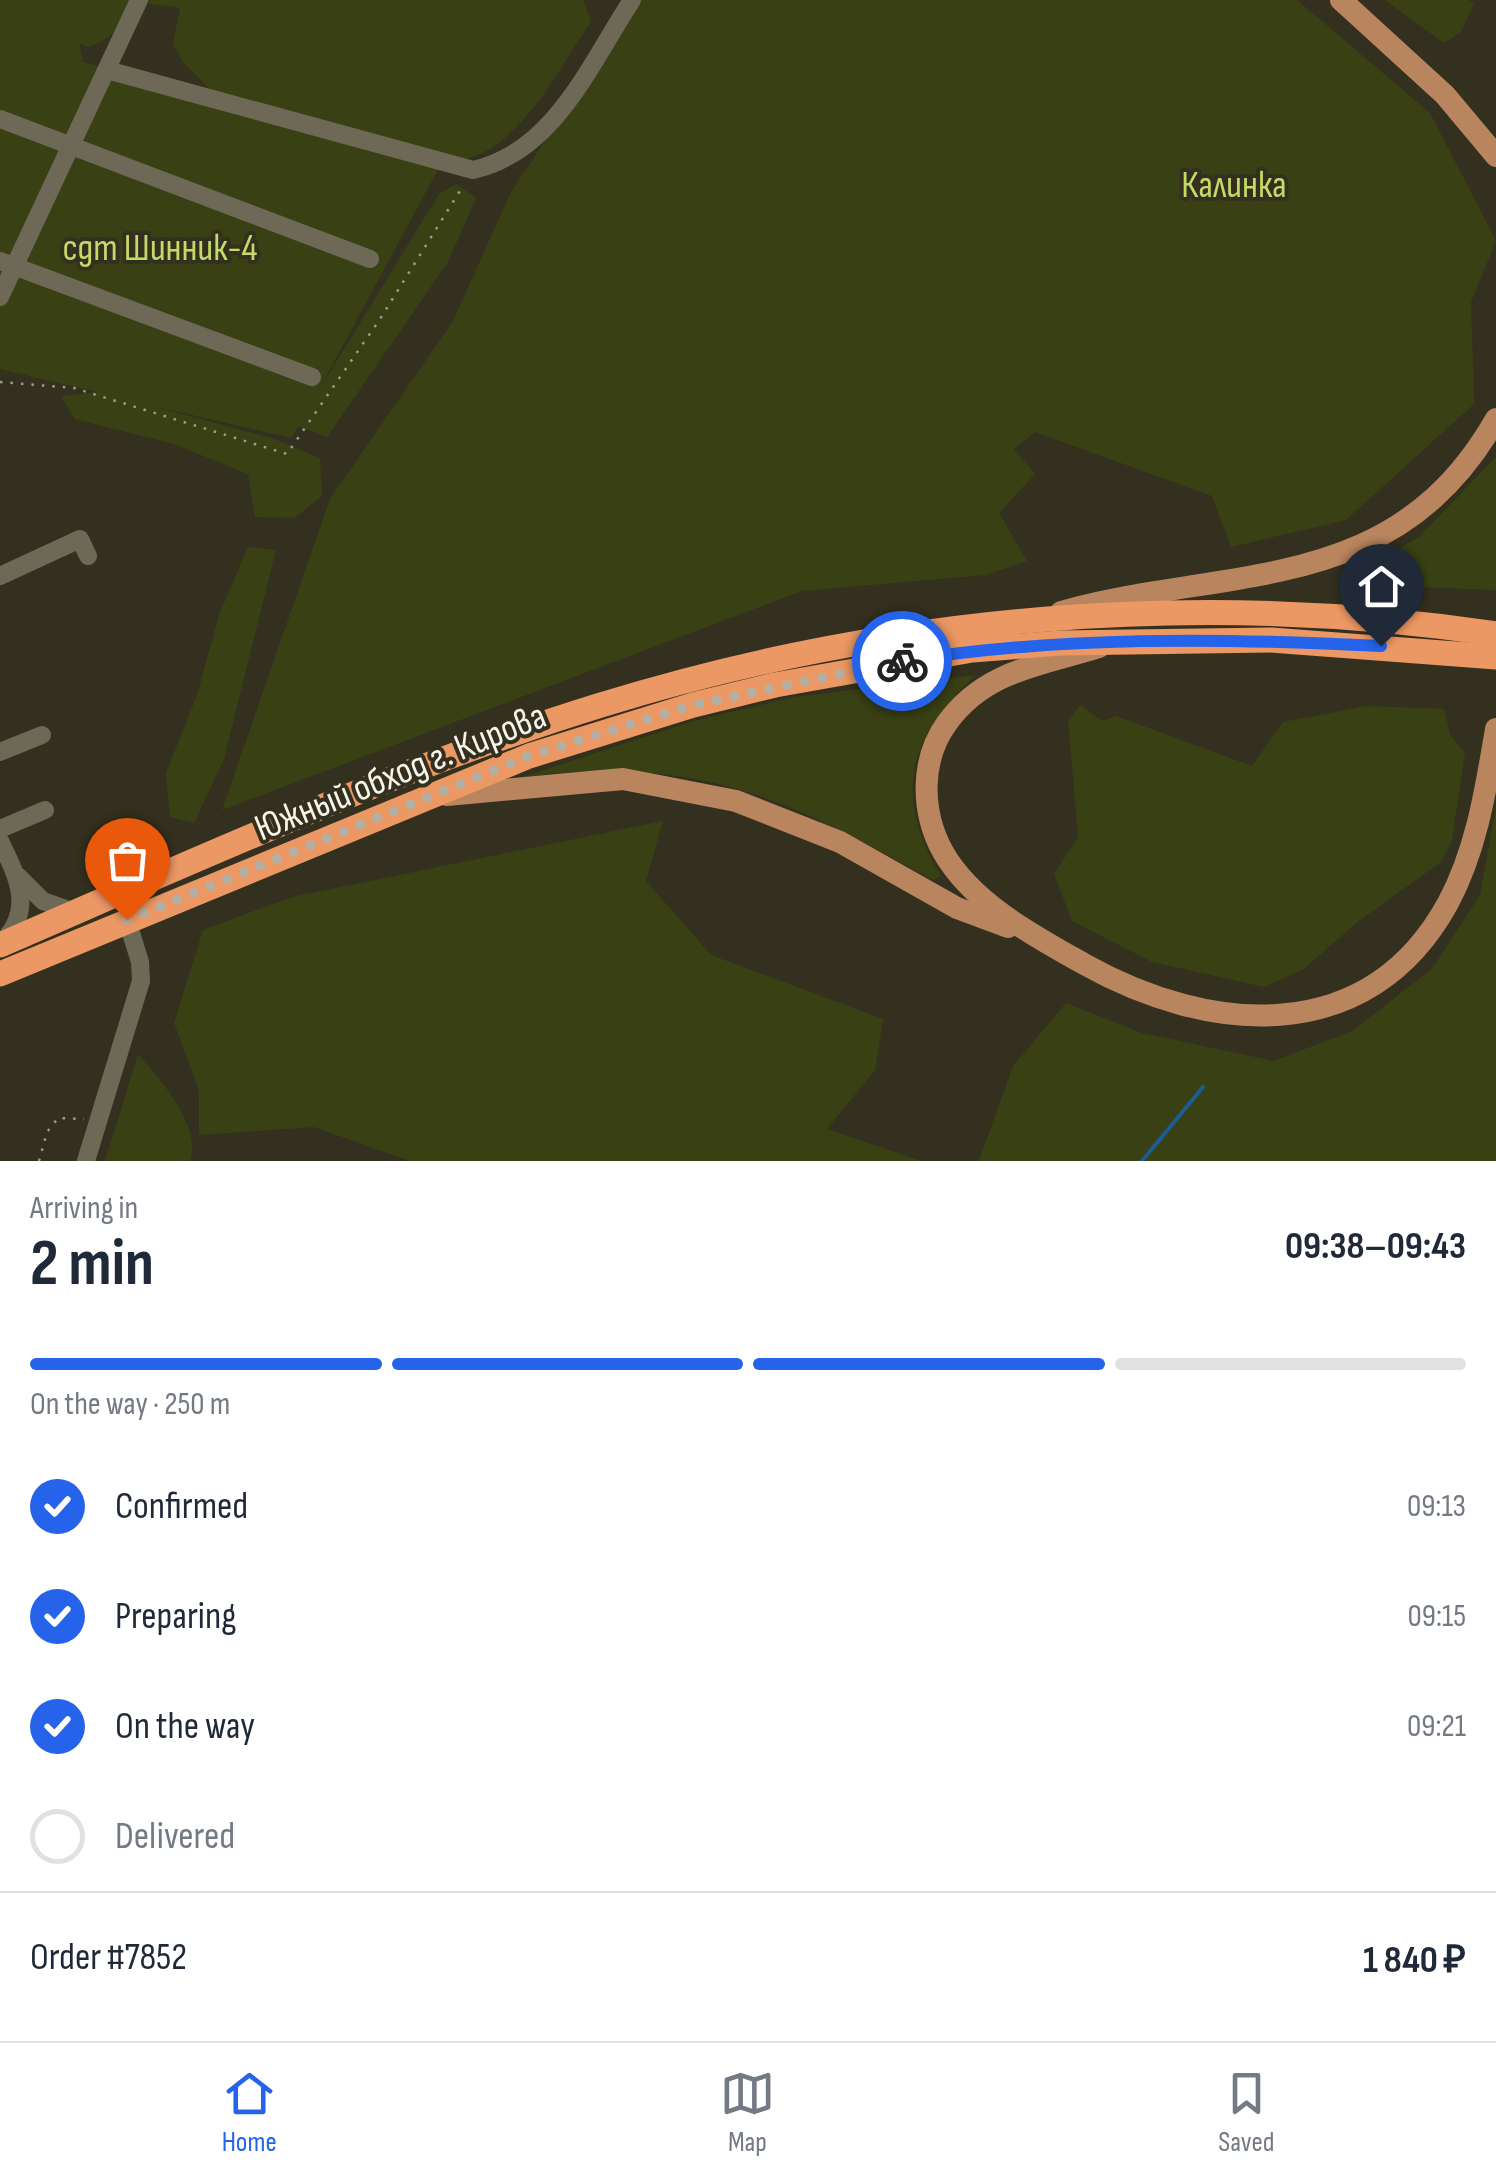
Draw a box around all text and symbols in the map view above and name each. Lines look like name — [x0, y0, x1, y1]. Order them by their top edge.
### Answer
park label: Калинка — [1181, 163, 1287, 208]
park label: сдт Шинник-4 — [63, 226, 258, 271]
pin — [1339, 544, 1424, 647]
icon: home — [1354, 559, 1409, 614]
courier — [852, 611, 952, 711]
icon: bike — [875, 634, 930, 689]
street label: Южный обход г. Кирова — [248, 693, 553, 851]
pin — [85, 818, 170, 921]
icon: bag — [100, 833, 155, 888]
text: Arriving in — [30, 1189, 138, 1228]
text: 09:38–09:43 — [1285, 1224, 1466, 1269]
text: 2 min — [30, 1226, 154, 1304]
text: On the way · 250 m — [30, 1385, 230, 1424]
icon: check — [30, 1479, 85, 1534]
text: Confirmed — [115, 1484, 248, 1529]
text: 09:13 — [1407, 1487, 1466, 1526]
icon: check — [30, 1589, 85, 1644]
text: Preparing — [115, 1594, 236, 1639]
text: 09:15 — [1407, 1597, 1466, 1636]
icon: check — [30, 1699, 85, 1754]
text: On the way — [115, 1704, 255, 1749]
text: 09:21 — [1407, 1707, 1466, 1746]
text: Delivered — [115, 1814, 235, 1859]
text: Order #7852 — [30, 1935, 187, 1980]
text: 1 840 ₽ — [1363, 1938, 1466, 1983]
tab: Home — [222, 2066, 277, 2159]
tab: Map — [720, 2066, 775, 2159]
tab: Saved — [1218, 2066, 1274, 2159]

